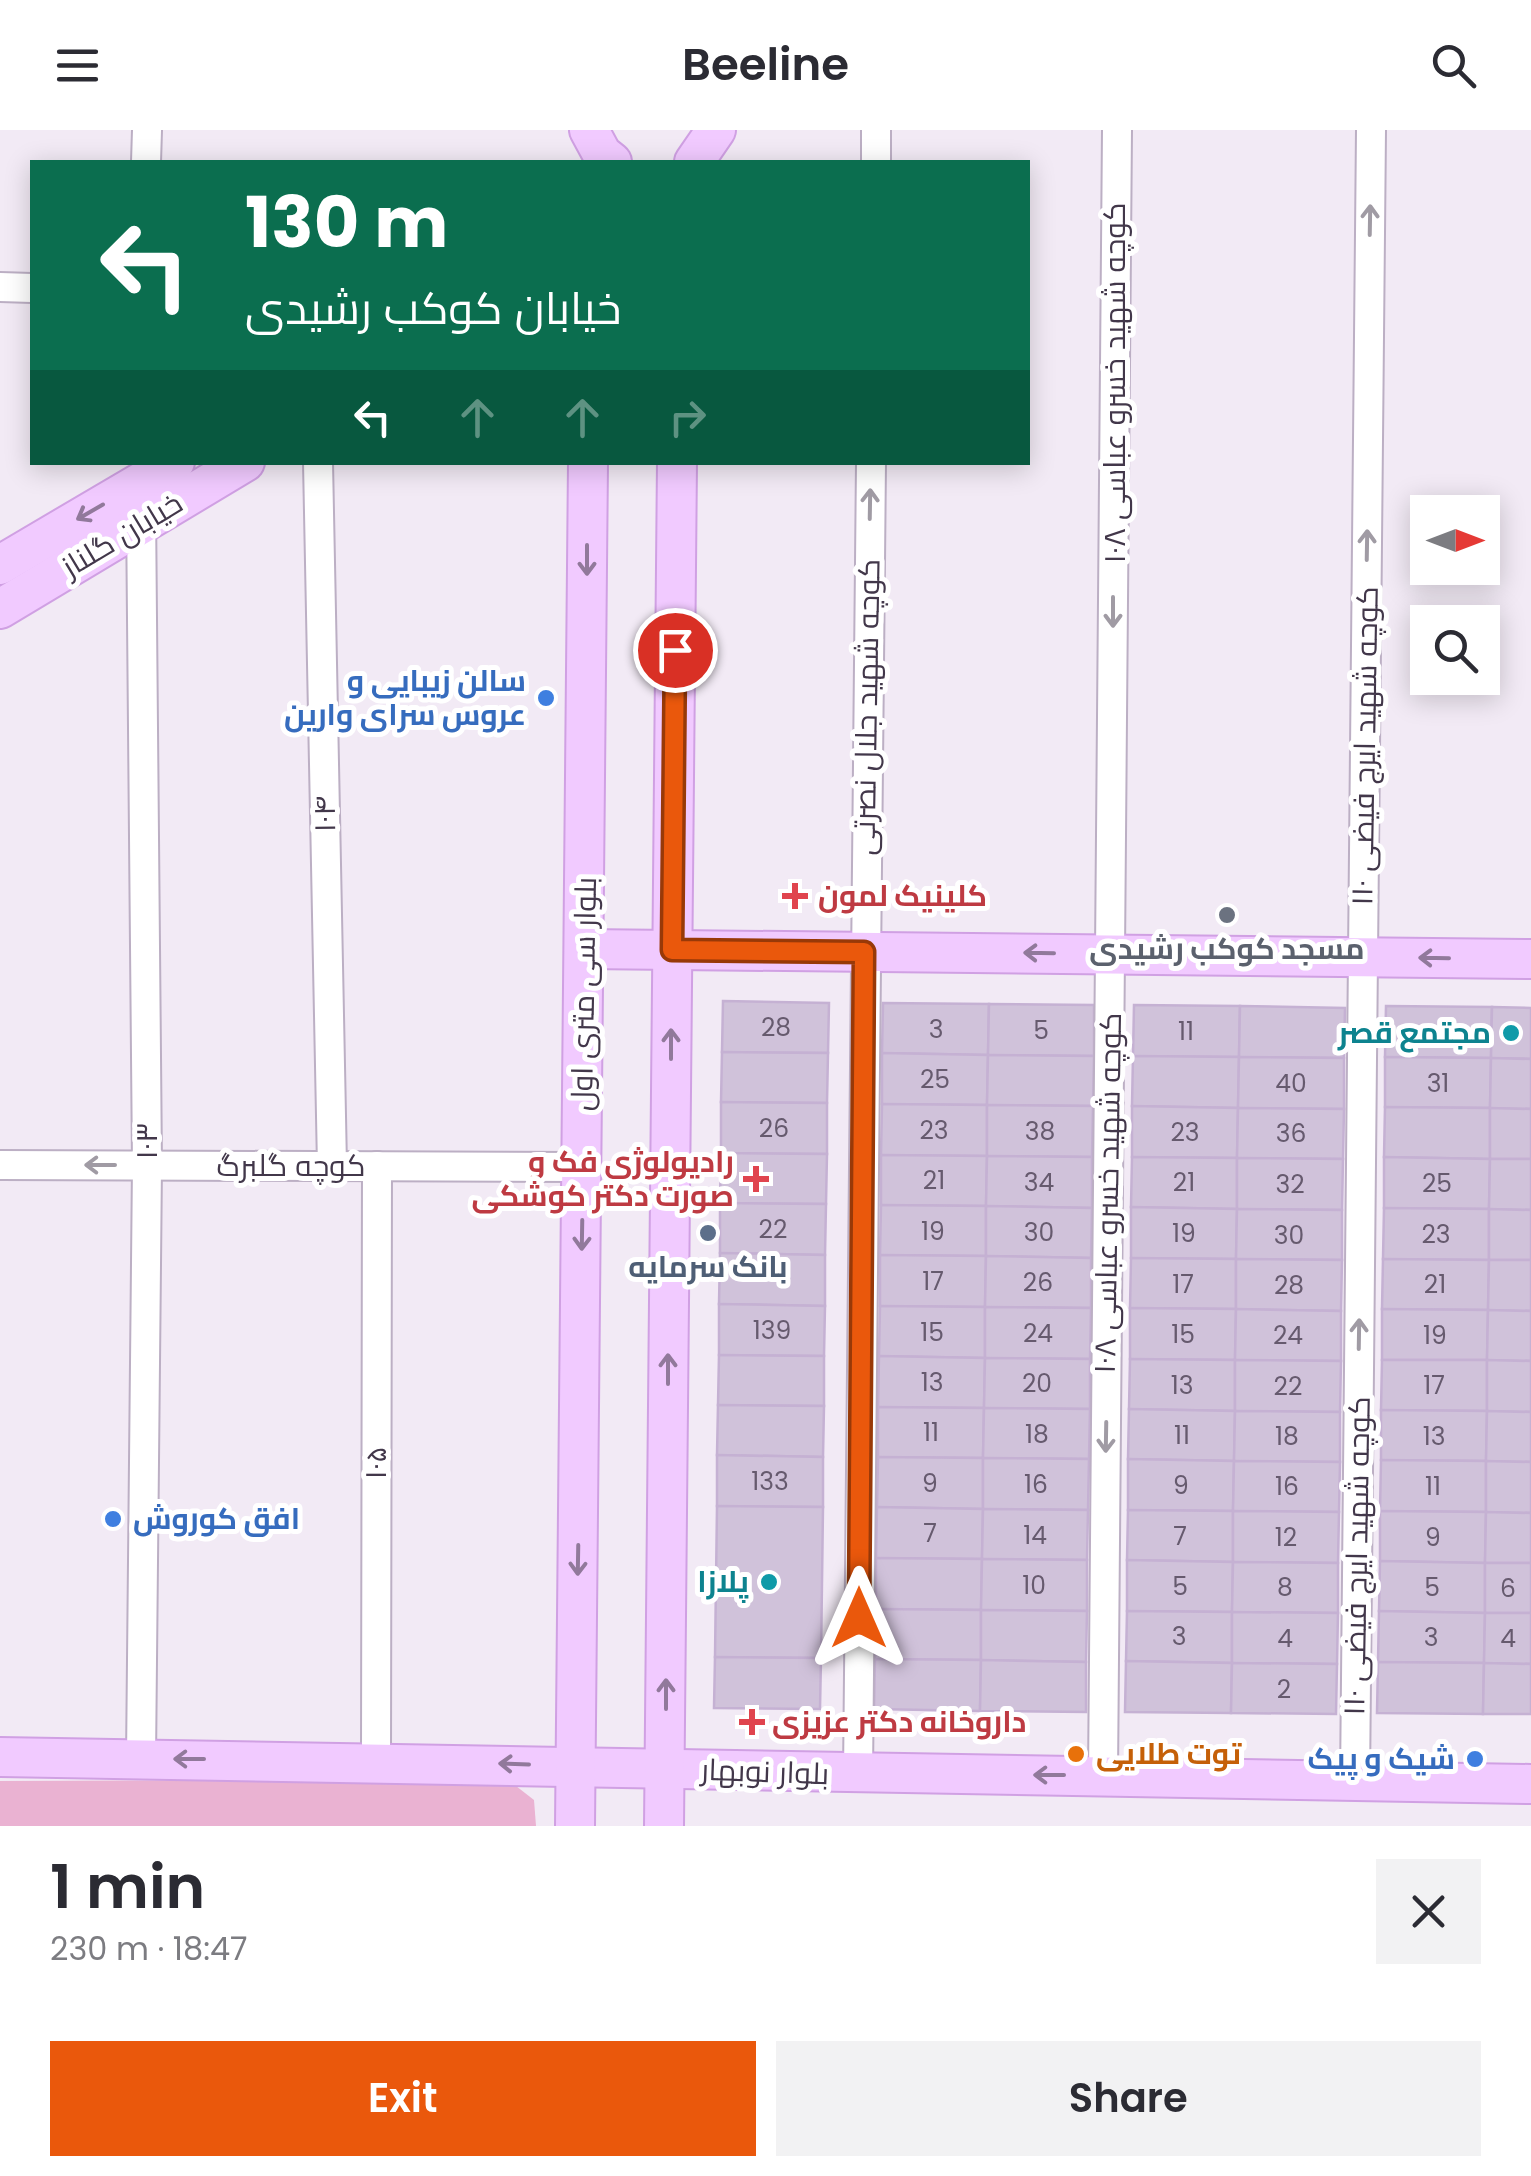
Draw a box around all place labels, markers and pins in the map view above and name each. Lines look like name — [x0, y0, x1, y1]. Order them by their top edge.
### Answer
pin — [633, 608, 718, 693]
place label: سالن زیبایی‌ و عروس سرای وارین — [284, 659, 526, 736]
marker: سالن زیبایی‌ و عروس سرای وارین — [535, 687, 557, 709]
place label: کلینیک لمون — [818, 874, 987, 917]
marker: کلینیک لمون — [782, 883, 808, 909]
marker: مسجد کوکب رشیدی — [1216, 904, 1238, 926]
place label: مسجد کوکب رشیدی — [1089, 927, 1365, 970]
place label: مجتمع قصر — [1337, 1011, 1491, 1054]
marker: مجتمع قصر — [1500, 1022, 1522, 1044]
place label: رادیولوژی فک و صورت دکتر کوشکی — [471, 1140, 734, 1217]
marker: رادیولوژی فک و صورت دکتر کوشکی — [743, 1166, 769, 1192]
marker: بانک سرمایه — [697, 1222, 719, 1244]
place label: بانک سرمایه — [628, 1245, 788, 1288]
place label: افق کوروش — [133, 1497, 300, 1540]
marker: افق کوروش — [102, 1508, 124, 1530]
place label: پلازا — [697, 1560, 749, 1603]
marker: پلازا — [758, 1571, 780, 1593]
place label: داروخانه دکتر عزیزی — [772, 1700, 1026, 1743]
marker: داروخانه دکتر عزیزی — [741, 1711, 763, 1733]
place label: توت طلایی — [1096, 1732, 1242, 1775]
place label: شیک و پیک — [1307, 1737, 1455, 1780]
marker: توت طلایی — [1065, 1743, 1087, 1765]
marker: شیک و پیک — [1464, 1748, 1486, 1770]

